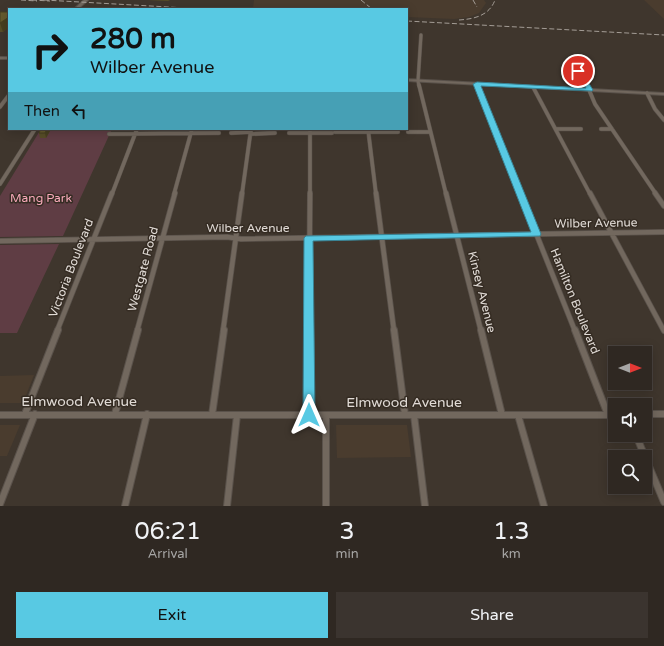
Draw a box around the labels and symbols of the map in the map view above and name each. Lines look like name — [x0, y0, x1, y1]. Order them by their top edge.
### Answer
pin — [561, 54, 595, 88]
park label: Mang Park — [10, 191, 72, 205]
street label: Wilber Avenue — [554, 215, 638, 231]
street label: Victoria Boulevard — [46, 217, 96, 319]
street label: Wilber Avenue — [206, 221, 290, 235]
street label: Westgate Road — [125, 225, 161, 313]
street label: Hamilton Boulevard — [547, 246, 603, 356]
street label: Kinsey Avenue — [465, 250, 499, 334]
north arrow — [608, 346, 652, 390]
street label: Elmwood Avenue — [21, 393, 137, 410]
position arrow — [288, 394, 330, 436]
street label: Elmwood Avenue — [346, 394, 462, 411]

